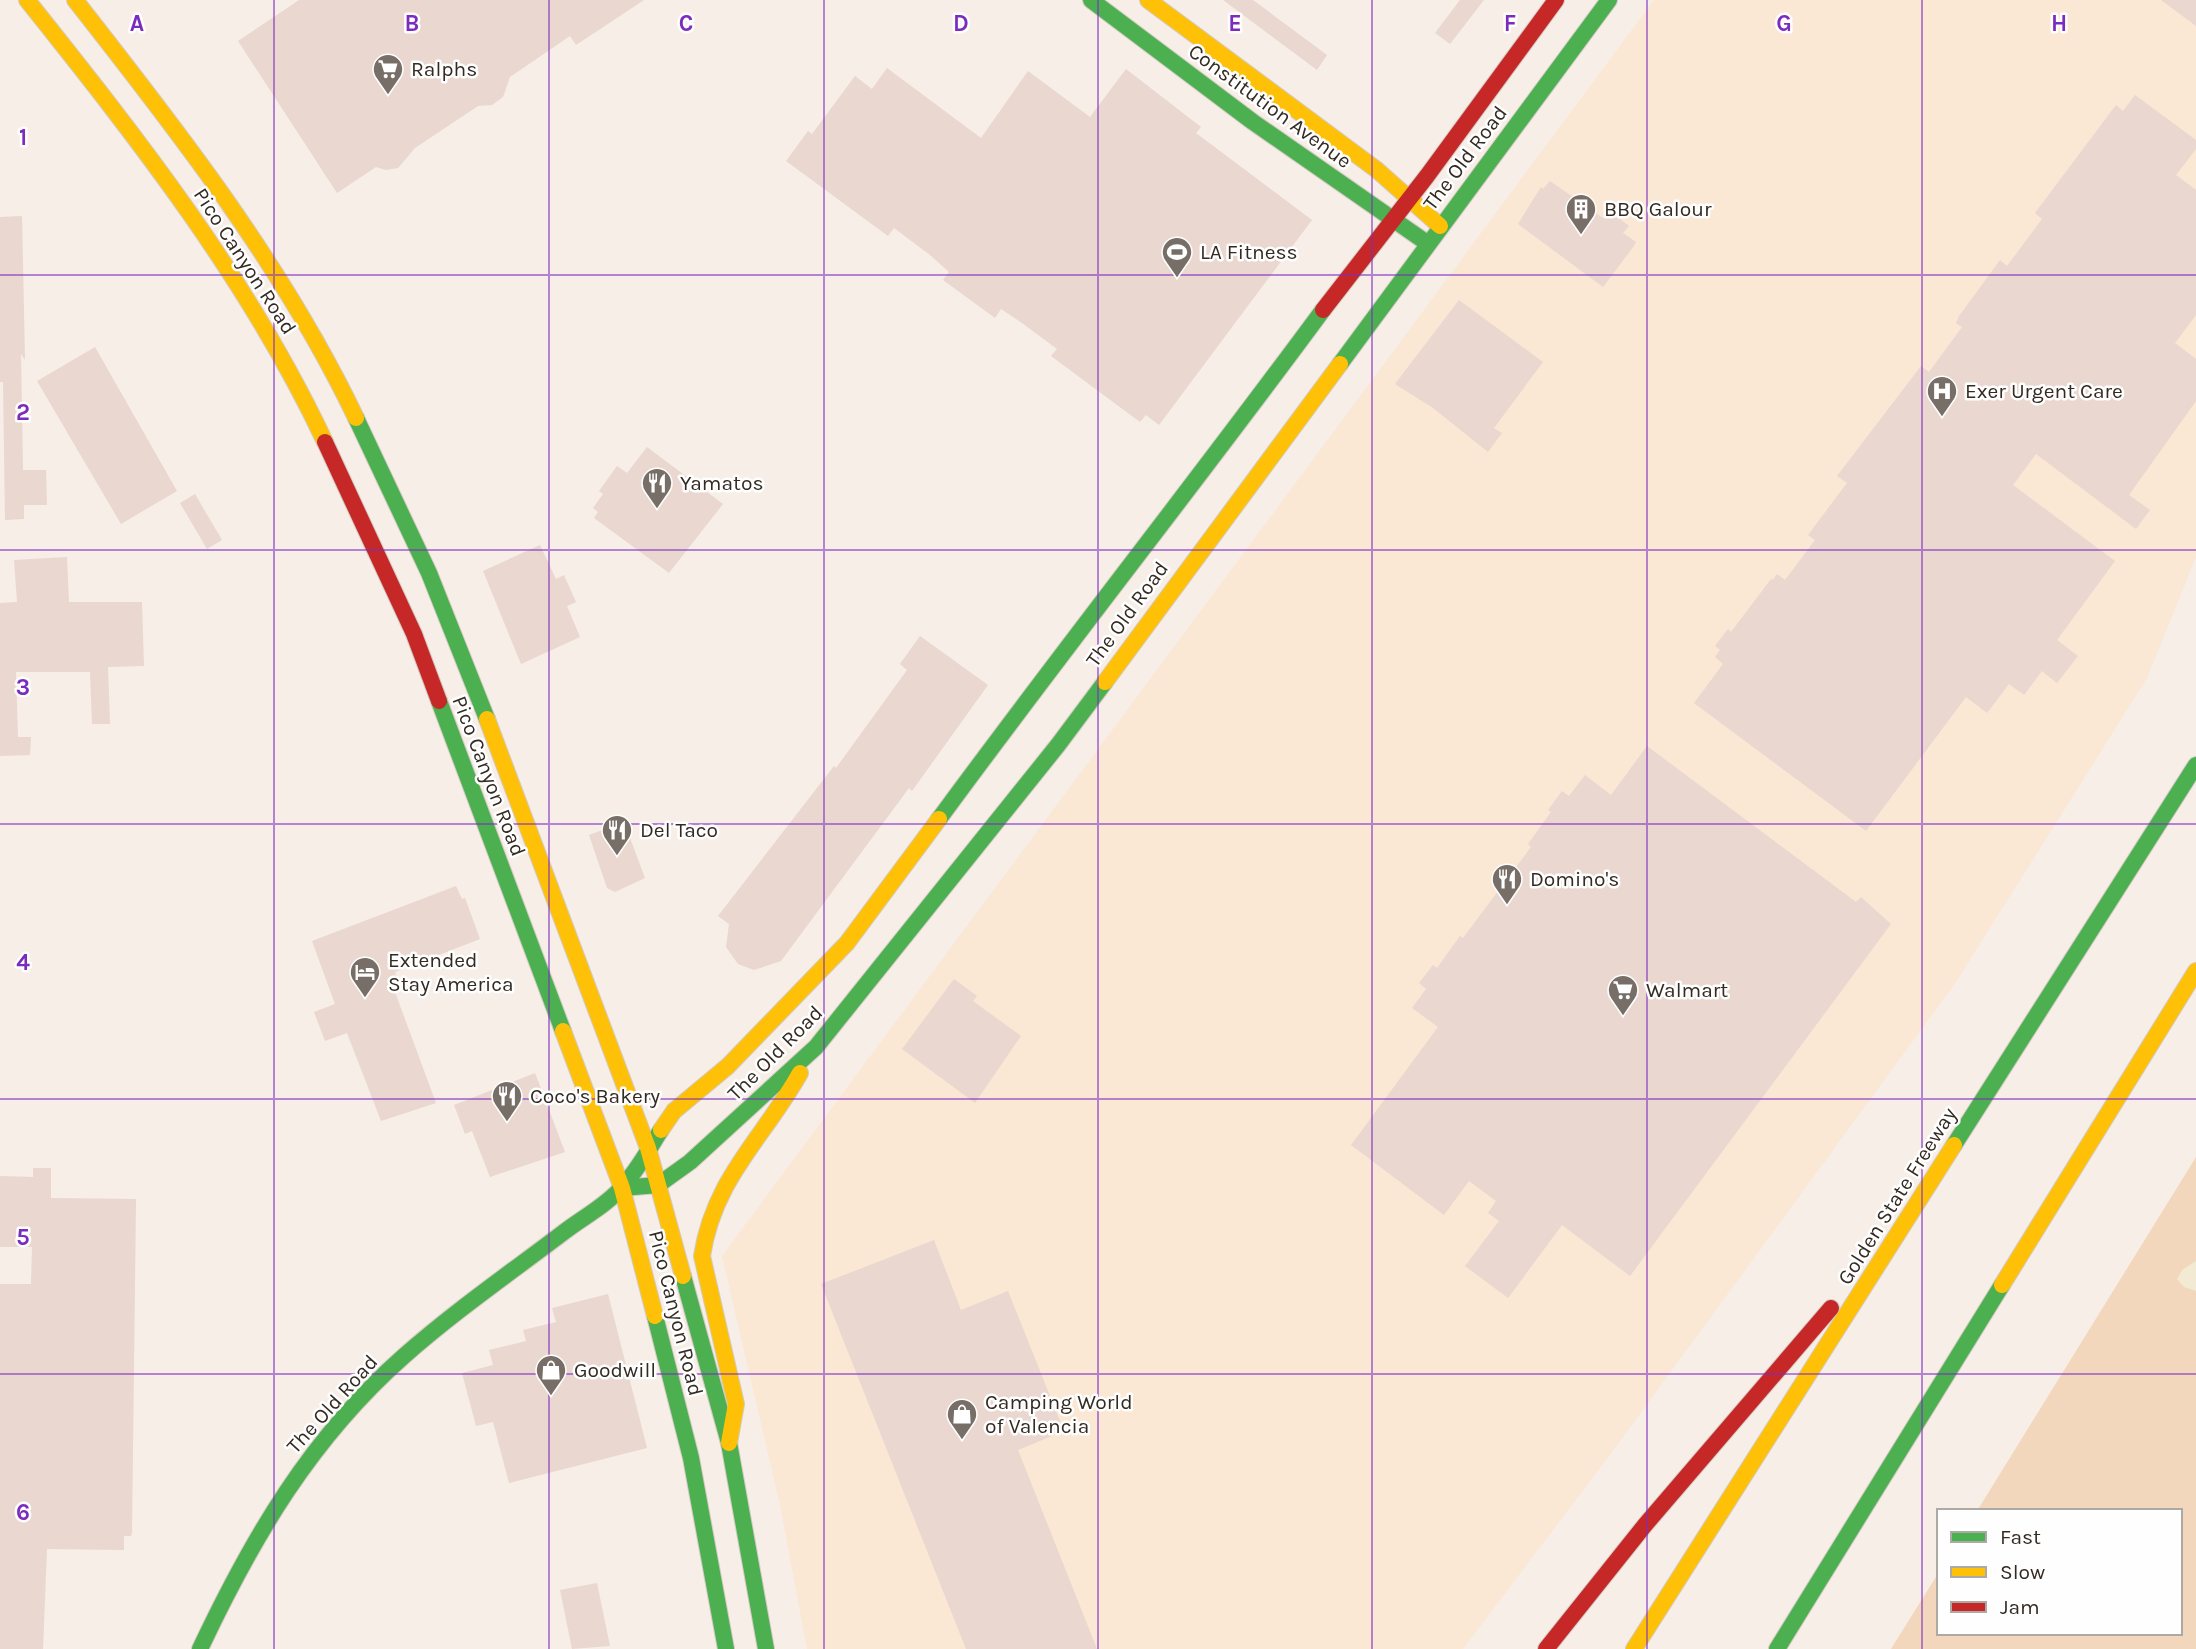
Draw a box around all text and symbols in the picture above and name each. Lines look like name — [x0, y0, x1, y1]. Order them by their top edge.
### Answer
text: A — [130, 10, 144, 37]
text: B — [405, 10, 419, 37]
text: C — [679, 10, 693, 37]
text: D — [953, 10, 969, 37]
text: E — [1228, 10, 1242, 37]
text: F — [1504, 10, 1516, 37]
text: G — [1776, 10, 1792, 37]
text: H — [2051, 10, 2067, 37]
street label: Constitution Avenue — [1184, 39, 1356, 173]
supermarket icon: Ralphs — [371, 52, 405, 96]
place label: Ralphs — [411, 57, 477, 81]
street label: The Old Road — [1418, 101, 1512, 215]
text: 1 — [19, 124, 27, 151]
street label: Pico Canyon Road — [189, 183, 301, 339]
building icon: BBQ Galour — [1564, 192, 1598, 236]
place label: BBQ Galour — [1604, 197, 1712, 221]
sports icon: LA Fitness — [1160, 235, 1194, 279]
place label: LA Fitness — [1200, 240, 1298, 264]
hospital icon: Exer Urgent Care — [1925, 374, 1959, 418]
place label: Exer Urgent Care — [1965, 379, 2123, 403]
text: 2 — [16, 399, 30, 426]
restaurant icon: Yamatos — [640, 466, 674, 510]
place label: Yamatos — [680, 471, 763, 495]
street label: The Old Road — [1081, 557, 1173, 671]
text: 3 — [16, 674, 30, 701]
street label: Pico Canyon Road — [447, 693, 531, 859]
restaurant icon: Del Taco — [600, 813, 634, 857]
place label: Del Taco — [640, 818, 718, 842]
restaurant icon: Domino's — [1490, 862, 1524, 906]
place label: Domino's — [1530, 867, 1619, 891]
place label: Extended Stay America — [388, 948, 514, 996]
text: 4 — [16, 949, 30, 976]
hotel icon: Extended Stay America — [348, 955, 382, 999]
supermarket icon: Walmart — [1606, 973, 1640, 1017]
place label: Walmart — [1646, 978, 1728, 1002]
street label: The Old Road — [723, 1001, 827, 1105]
restaurant icon: Coco's Bakery — [490, 1079, 524, 1123]
place label: Coco's Bakery — [530, 1084, 660, 1108]
street label: Golden State Freeway — [1833, 1103, 1961, 1289]
text: 5 — [16, 1224, 30, 1251]
street label: Pico Canyon Road — [644, 1228, 708, 1398]
street label: The Old Road — [282, 1350, 382, 1458]
shop icon: Goodwill — [534, 1353, 568, 1397]
place label: Goodwill — [574, 1358, 656, 1382]
place label: Camping World of Valencia — [985, 1390, 1133, 1438]
shop icon: Camping World of Valencia — [945, 1397, 979, 1441]
text: 6 — [16, 1499, 30, 1526]
legend — [1937, 1509, 2182, 1635]
text: Fast — [2000, 1525, 2041, 1549]
text: Slow — [2000, 1560, 2045, 1584]
text: Jam — [2000, 1595, 2040, 1619]

